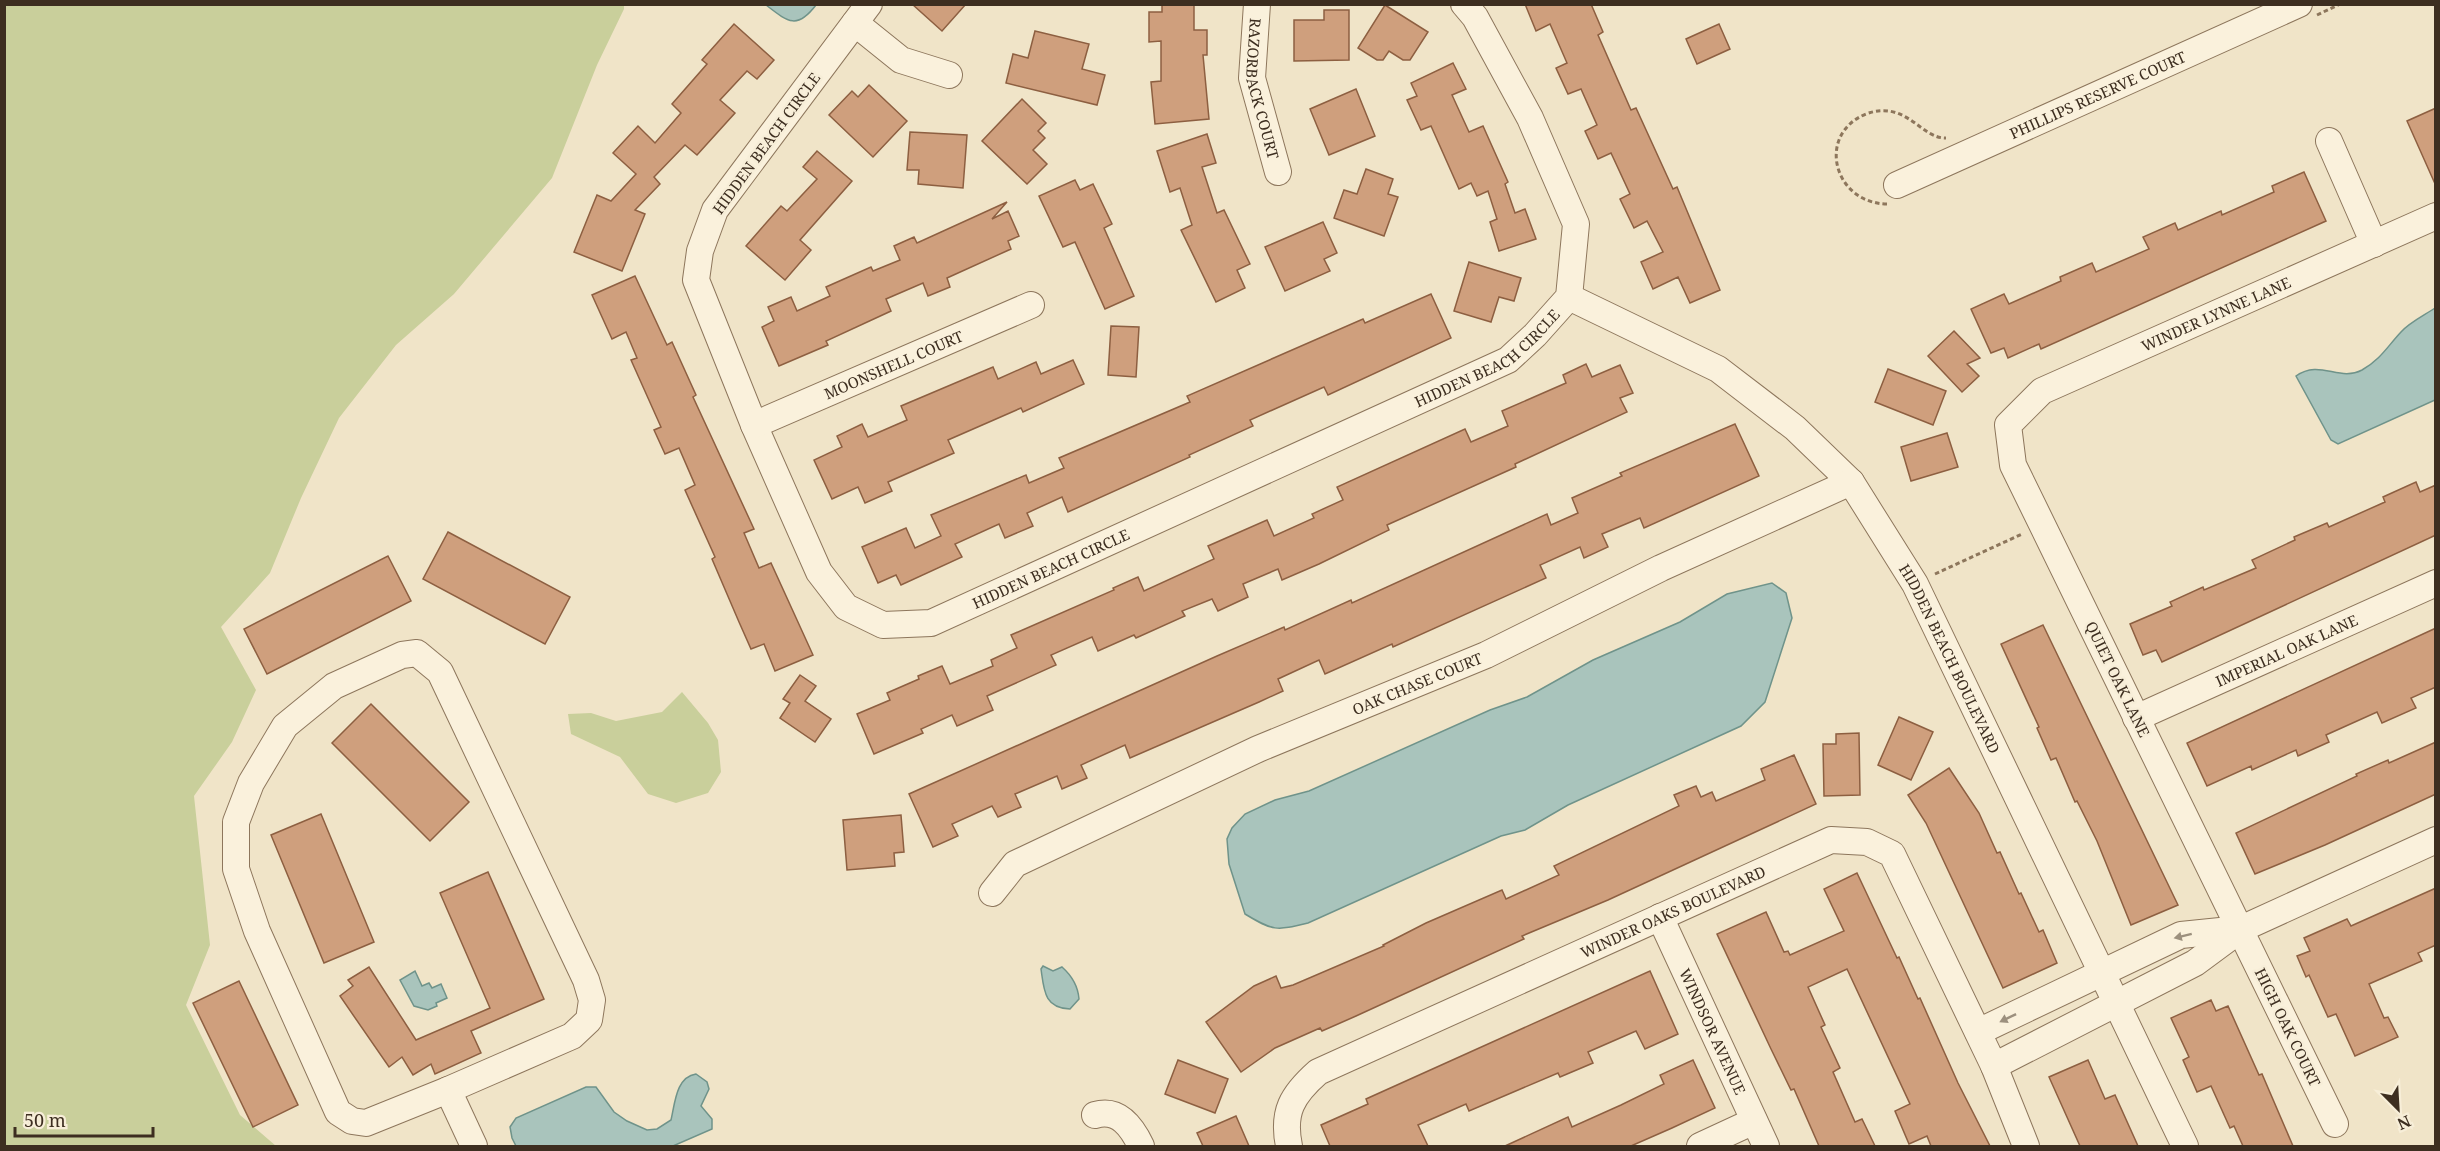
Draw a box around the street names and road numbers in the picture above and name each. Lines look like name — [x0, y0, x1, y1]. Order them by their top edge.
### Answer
street label: RAZORBACK COURT — [1242, 17, 1284, 161]
street label: PHILLIPS RESERVE COURT — [2006, 46, 2189, 143]
street label: HIDDEN BEACH CIRCLE — [708, 68, 824, 218]
street label: WINDER LYNNE LANE — [2138, 272, 2294, 356]
street label: HIDDEN BEACH CIRCLE — [1411, 304, 1564, 411]
street label: MOONSHELL COURT — [821, 326, 966, 404]
street label: HIDDEN BEACH CIRCLE — [969, 524, 1133, 613]
street label: HIDDEN BEACH BOULEVARD — [1895, 560, 2005, 757]
street label: IMPERIAL OAK LANE — [2212, 610, 2361, 691]
street label: QUIET OAK LANE — [2081, 618, 2155, 740]
street label: OAK CHASE COURT — [1349, 648, 1485, 719]
street label: WINDER OAKS BOULEVARD — [1577, 861, 1769, 962]
street label: HIGH OAK COURT — [2251, 964, 2325, 1090]
street label: WINDSOR AVENUE — [1675, 965, 1751, 1098]

